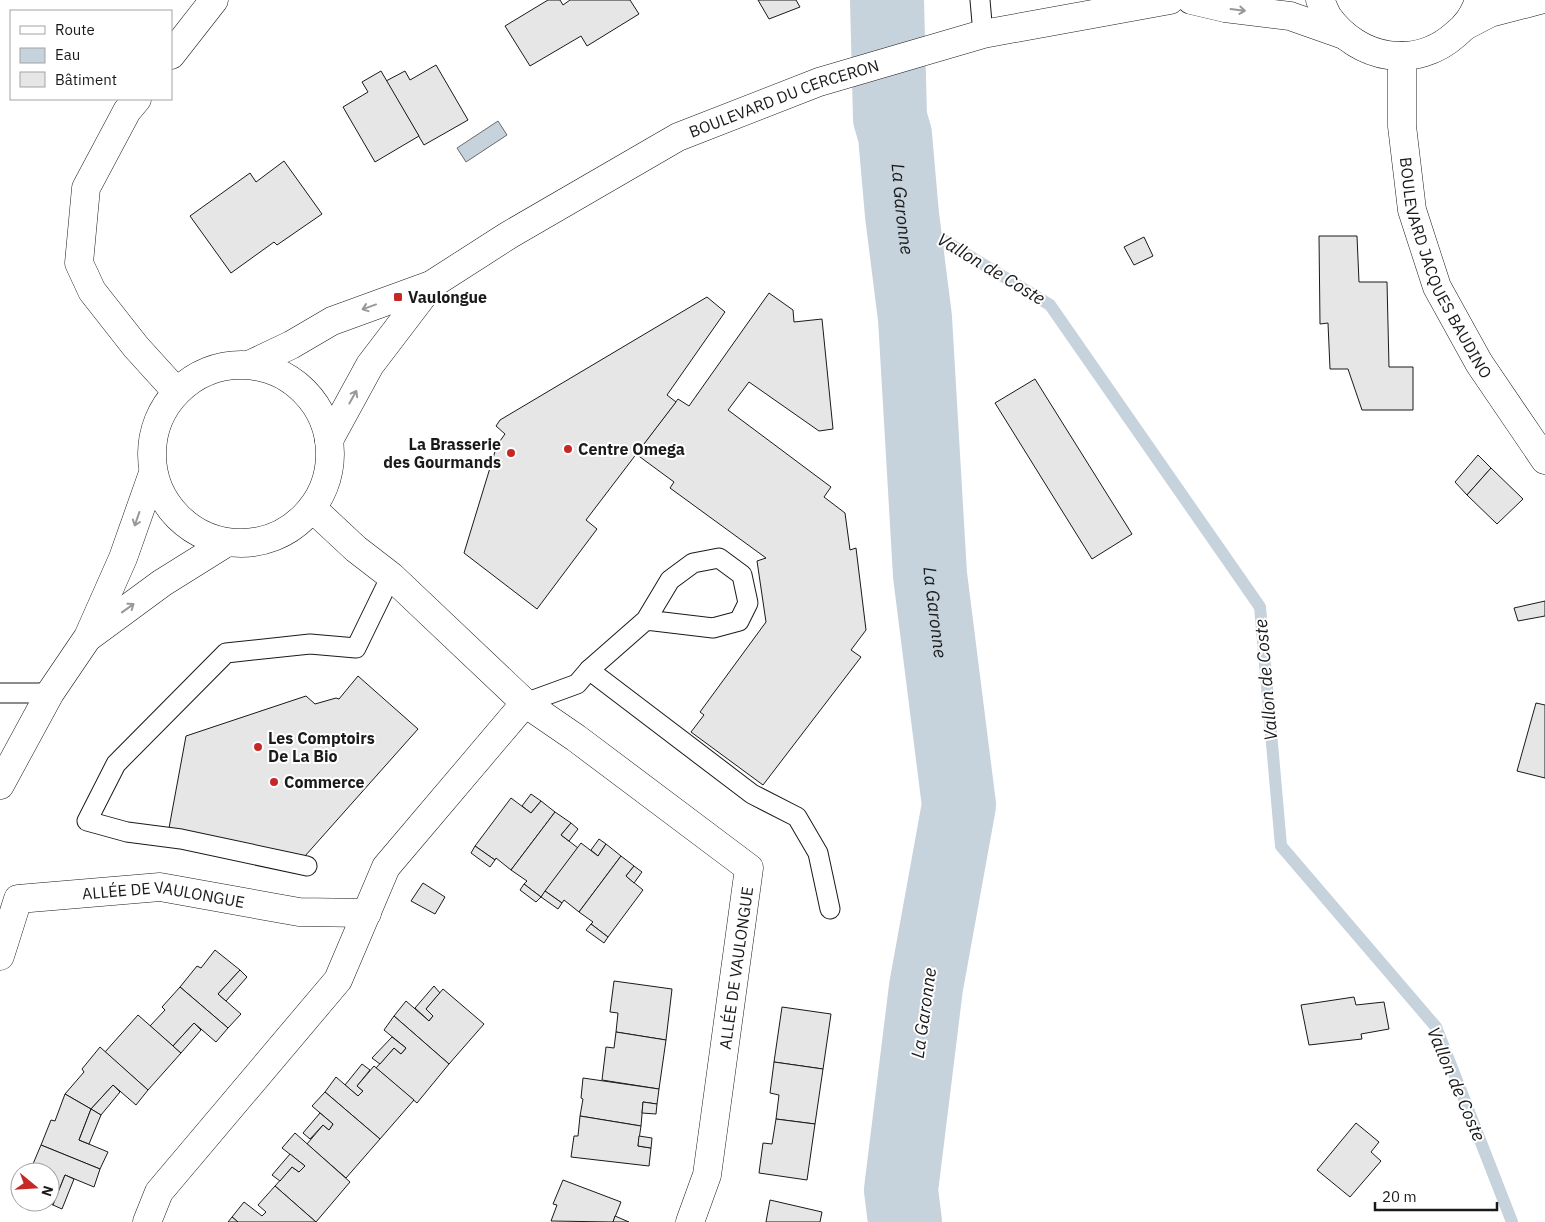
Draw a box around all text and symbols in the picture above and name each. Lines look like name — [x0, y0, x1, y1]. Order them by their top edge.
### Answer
one-way arrow — [1230, 5, 1246, 15]
legend — [10, 10, 172, 100]
text: Route — [55, 20, 95, 39]
text: Eau — [55, 45, 80, 64]
street label: BOULEVARD DU CERCERON — [686, 55, 881, 142]
text: Bâtiment — [55, 70, 117, 89]
street label: BOULEVARD JACQUES BAUDINO — [1396, 156, 1496, 382]
water label: La Garonne — [887, 162, 919, 256]
water label: Vallon de Coste — [933, 227, 1049, 310]
place label: Vaulongue — [408, 287, 487, 307]
marker: Vaulongue — [392, 291, 404, 303]
one-way arrow — [361, 303, 377, 312]
one-way arrow — [348, 389, 358, 404]
place label: La Brasserie des Gourmands — [383, 434, 501, 472]
place label: Centre Omega — [578, 439, 685, 459]
marker: Centre Omega — [562, 443, 574, 455]
marker: La Brasserie des Gourmands — [505, 447, 517, 459]
one-way arrow — [132, 511, 141, 527]
water label: La Garonne — [919, 566, 952, 659]
one-way arrow — [121, 603, 134, 614]
water label: Vallon de Coste — [1249, 618, 1282, 742]
place label: Les Comptoirs De La Bio — [268, 728, 375, 766]
marker: Les Comptoirs De La Bio — [252, 741, 264, 753]
place label: Commerce — [284, 772, 365, 792]
marker: Commerce — [268, 776, 280, 788]
street label: ALLÉE DE VAULONGUE — [81, 877, 246, 912]
street label: ALLÉE DE VAULONGUE — [714, 885, 757, 1051]
water label: La Garonne — [906, 966, 941, 1060]
water label: Vallon de Coste — [1422, 1023, 1491, 1144]
north arrow — [10, 1162, 60, 1212]
scale bar — [1375, 1180, 1498, 1212]
text: N — [37, 1183, 57, 1199]
text: 20 m — [1382, 1187, 1417, 1206]

